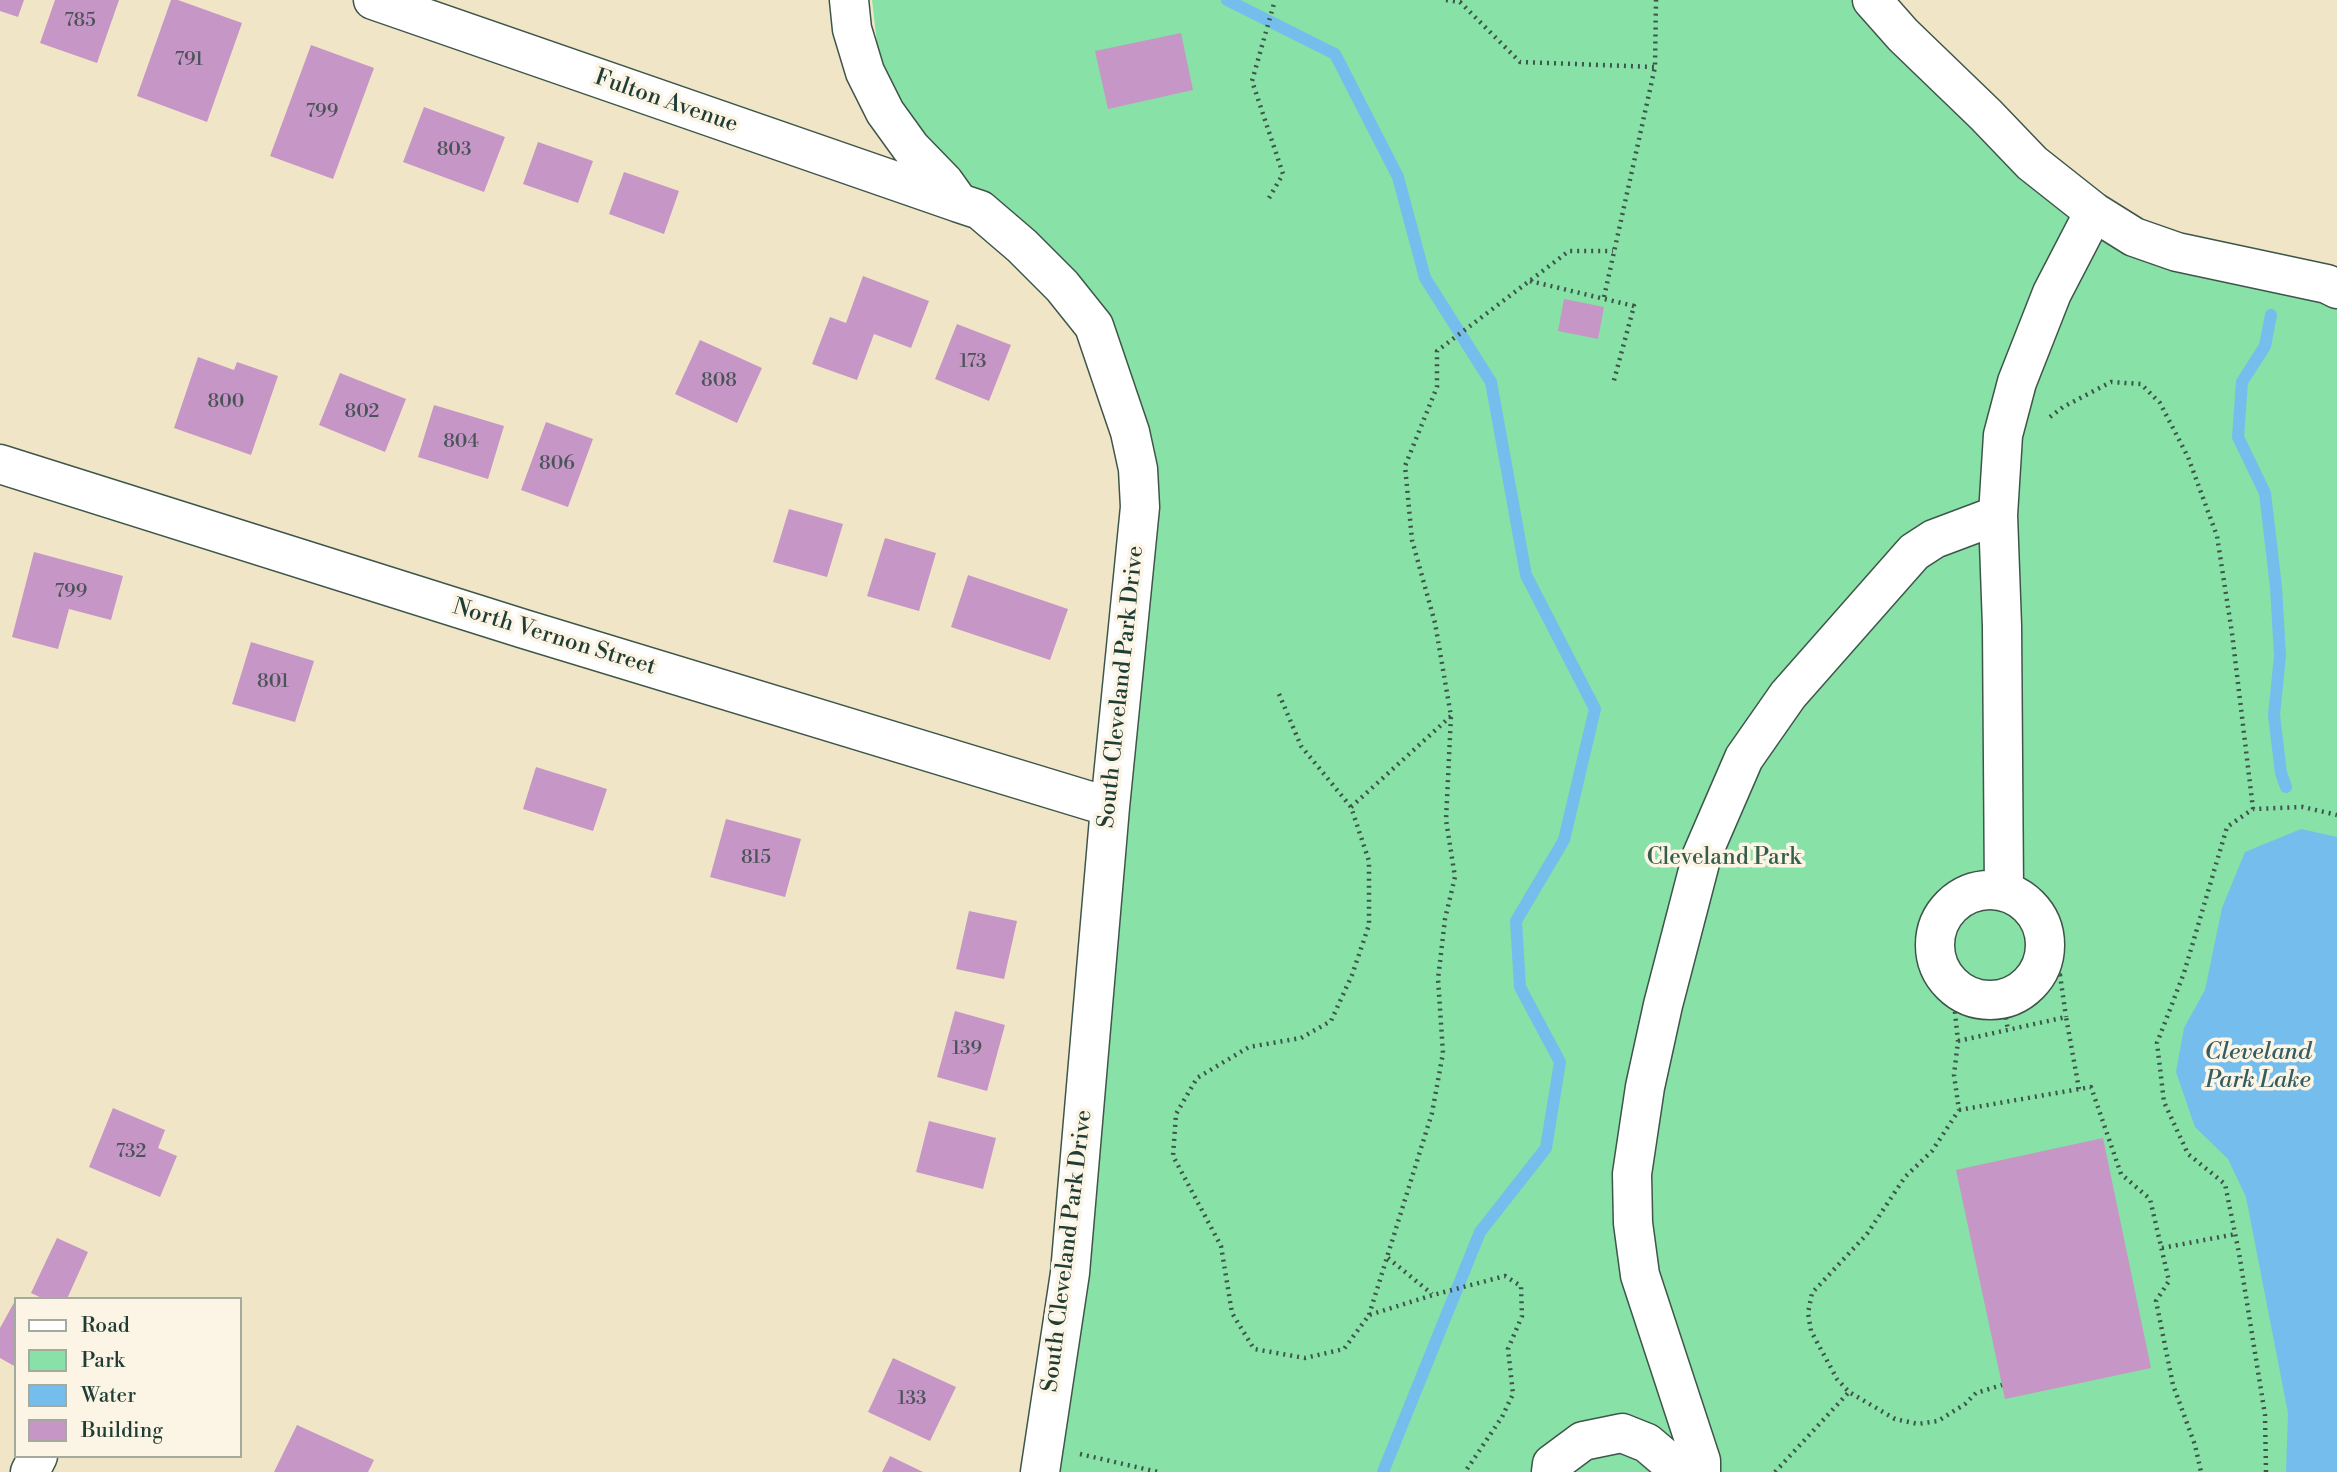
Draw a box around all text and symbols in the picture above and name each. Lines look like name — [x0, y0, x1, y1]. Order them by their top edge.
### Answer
house number: 785 — [64, 10, 96, 32]
house number: 791 — [175, 49, 203, 71]
street label: Fulton Avenue — [591, 65, 741, 139]
house number: 799 — [306, 101, 338, 123]
house number: 803 — [437, 139, 471, 161]
house number: 173 — [959, 351, 987, 373]
house number: 808 — [701, 370, 737, 392]
house number: 800 — [208, 391, 244, 413]
house number: 802 — [345, 401, 379, 423]
house number: 804 — [443, 431, 479, 453]
house number: 806 — [539, 453, 575, 475]
street label: South Cleveland Park Drive — [1093, 544, 1151, 830]
house number: 799 — [55, 581, 87, 603]
street label: North Vernon Street — [449, 594, 659, 682]
house number: 801 — [257, 671, 289, 693]
park label: Cleveland Park — [1647, 844, 1801, 872]
house number: 815 — [741, 847, 771, 869]
house number: 139 — [952, 1038, 982, 1060]
water label: Cleveland Park Lake — [2205, 1039, 2311, 1095]
street label: South Cleveland Park Drive — [1037, 1108, 1099, 1394]
house number: 732 — [116, 1141, 146, 1163]
legend — [14, 1297, 242, 1458]
text: Road — [81, 1313, 130, 1339]
text: Park — [81, 1348, 125, 1374]
text: Water — [81, 1383, 136, 1409]
house number: 133 — [897, 1388, 927, 1410]
text: Building — [81, 1418, 163, 1444]

